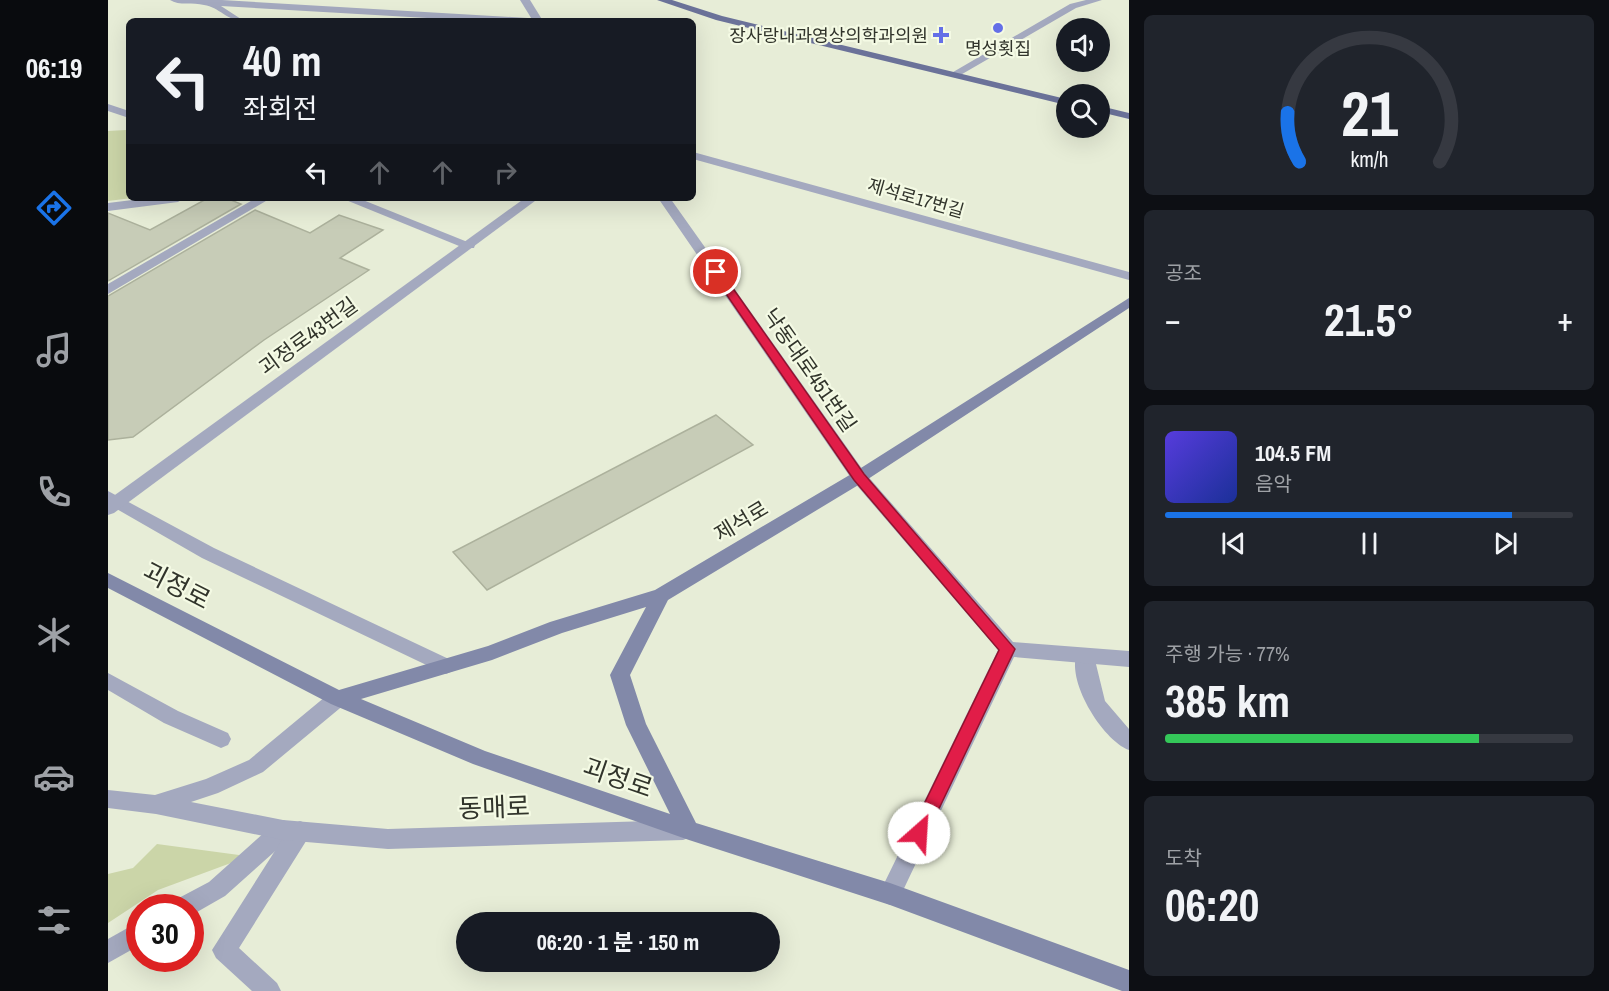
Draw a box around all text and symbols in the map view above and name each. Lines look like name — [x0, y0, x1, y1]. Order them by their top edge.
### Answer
map controls — [1056, 18, 1110, 138]
button: sound — [1056, 18, 1110, 72]
marker: 명성횟집 — [991, 21, 1005, 35]
place label: 장사랑내과영상의학과의원 — [729, 23, 928, 48]
marker: 장사랑내과영상의학과의원 — [932, 26, 950, 44]
text: 40 m — [243, 33, 322, 89]
place label: 명성횟집 — [965, 36, 1031, 61]
icon: left — [144, 42, 222, 120]
text: 06:19 — [26, 50, 82, 86]
text: 21 — [1341, 71, 1398, 155]
button: search — [1056, 84, 1110, 138]
text: 좌회전 — [243, 90, 318, 126]
text: km/h — [1350, 145, 1388, 174]
icon: left — [300, 156, 333, 189]
icon: ahead — [363, 156, 396, 189]
icon: ahead — [426, 156, 459, 189]
icon: right — [489, 156, 522, 189]
street label: 제석로17번길 — [865, 172, 967, 224]
icon: directions — [33, 187, 75, 229]
pin — [690, 246, 741, 297]
icon: arrive — [699, 255, 732, 288]
text: 공조 — [1165, 259, 1202, 286]
text: 21.5° — [1324, 289, 1414, 350]
street label: 괴정로43번길 — [253, 290, 363, 382]
text: − — [1165, 297, 1181, 341]
text: + — [1557, 297, 1573, 341]
street label: 낙동대로451번길 — [757, 302, 863, 438]
icon: music — [33, 329, 75, 371]
text: 104.5 FM — [1255, 438, 1331, 468]
text: 음악 — [1255, 470, 1292, 497]
icon: phone — [33, 471, 75, 513]
street label: 제석로 — [709, 494, 773, 548]
icon: previous — [1217, 527, 1250, 560]
icon: pause — [1353, 527, 1386, 560]
icon: next — [1489, 527, 1522, 560]
street label: 괴정로 — [137, 553, 217, 617]
icon: climate — [33, 614, 75, 656]
text: 주행 가능 · 77% — [1165, 640, 1290, 667]
text: 385 km — [1165, 670, 1290, 731]
street label: 괴정로 — [578, 749, 658, 805]
icon: car — [33, 756, 75, 798]
street label: 동매로 — [458, 788, 530, 826]
position arrow — [887, 801, 951, 865]
text: 도착 — [1165, 844, 1202, 871]
text: 06:20 — [1165, 874, 1259, 935]
speed limit sign: 30 — [126, 894, 204, 972]
icon: filters — [33, 899, 75, 941]
text: 06:20 · 1 분 · 150 m — [537, 927, 699, 957]

